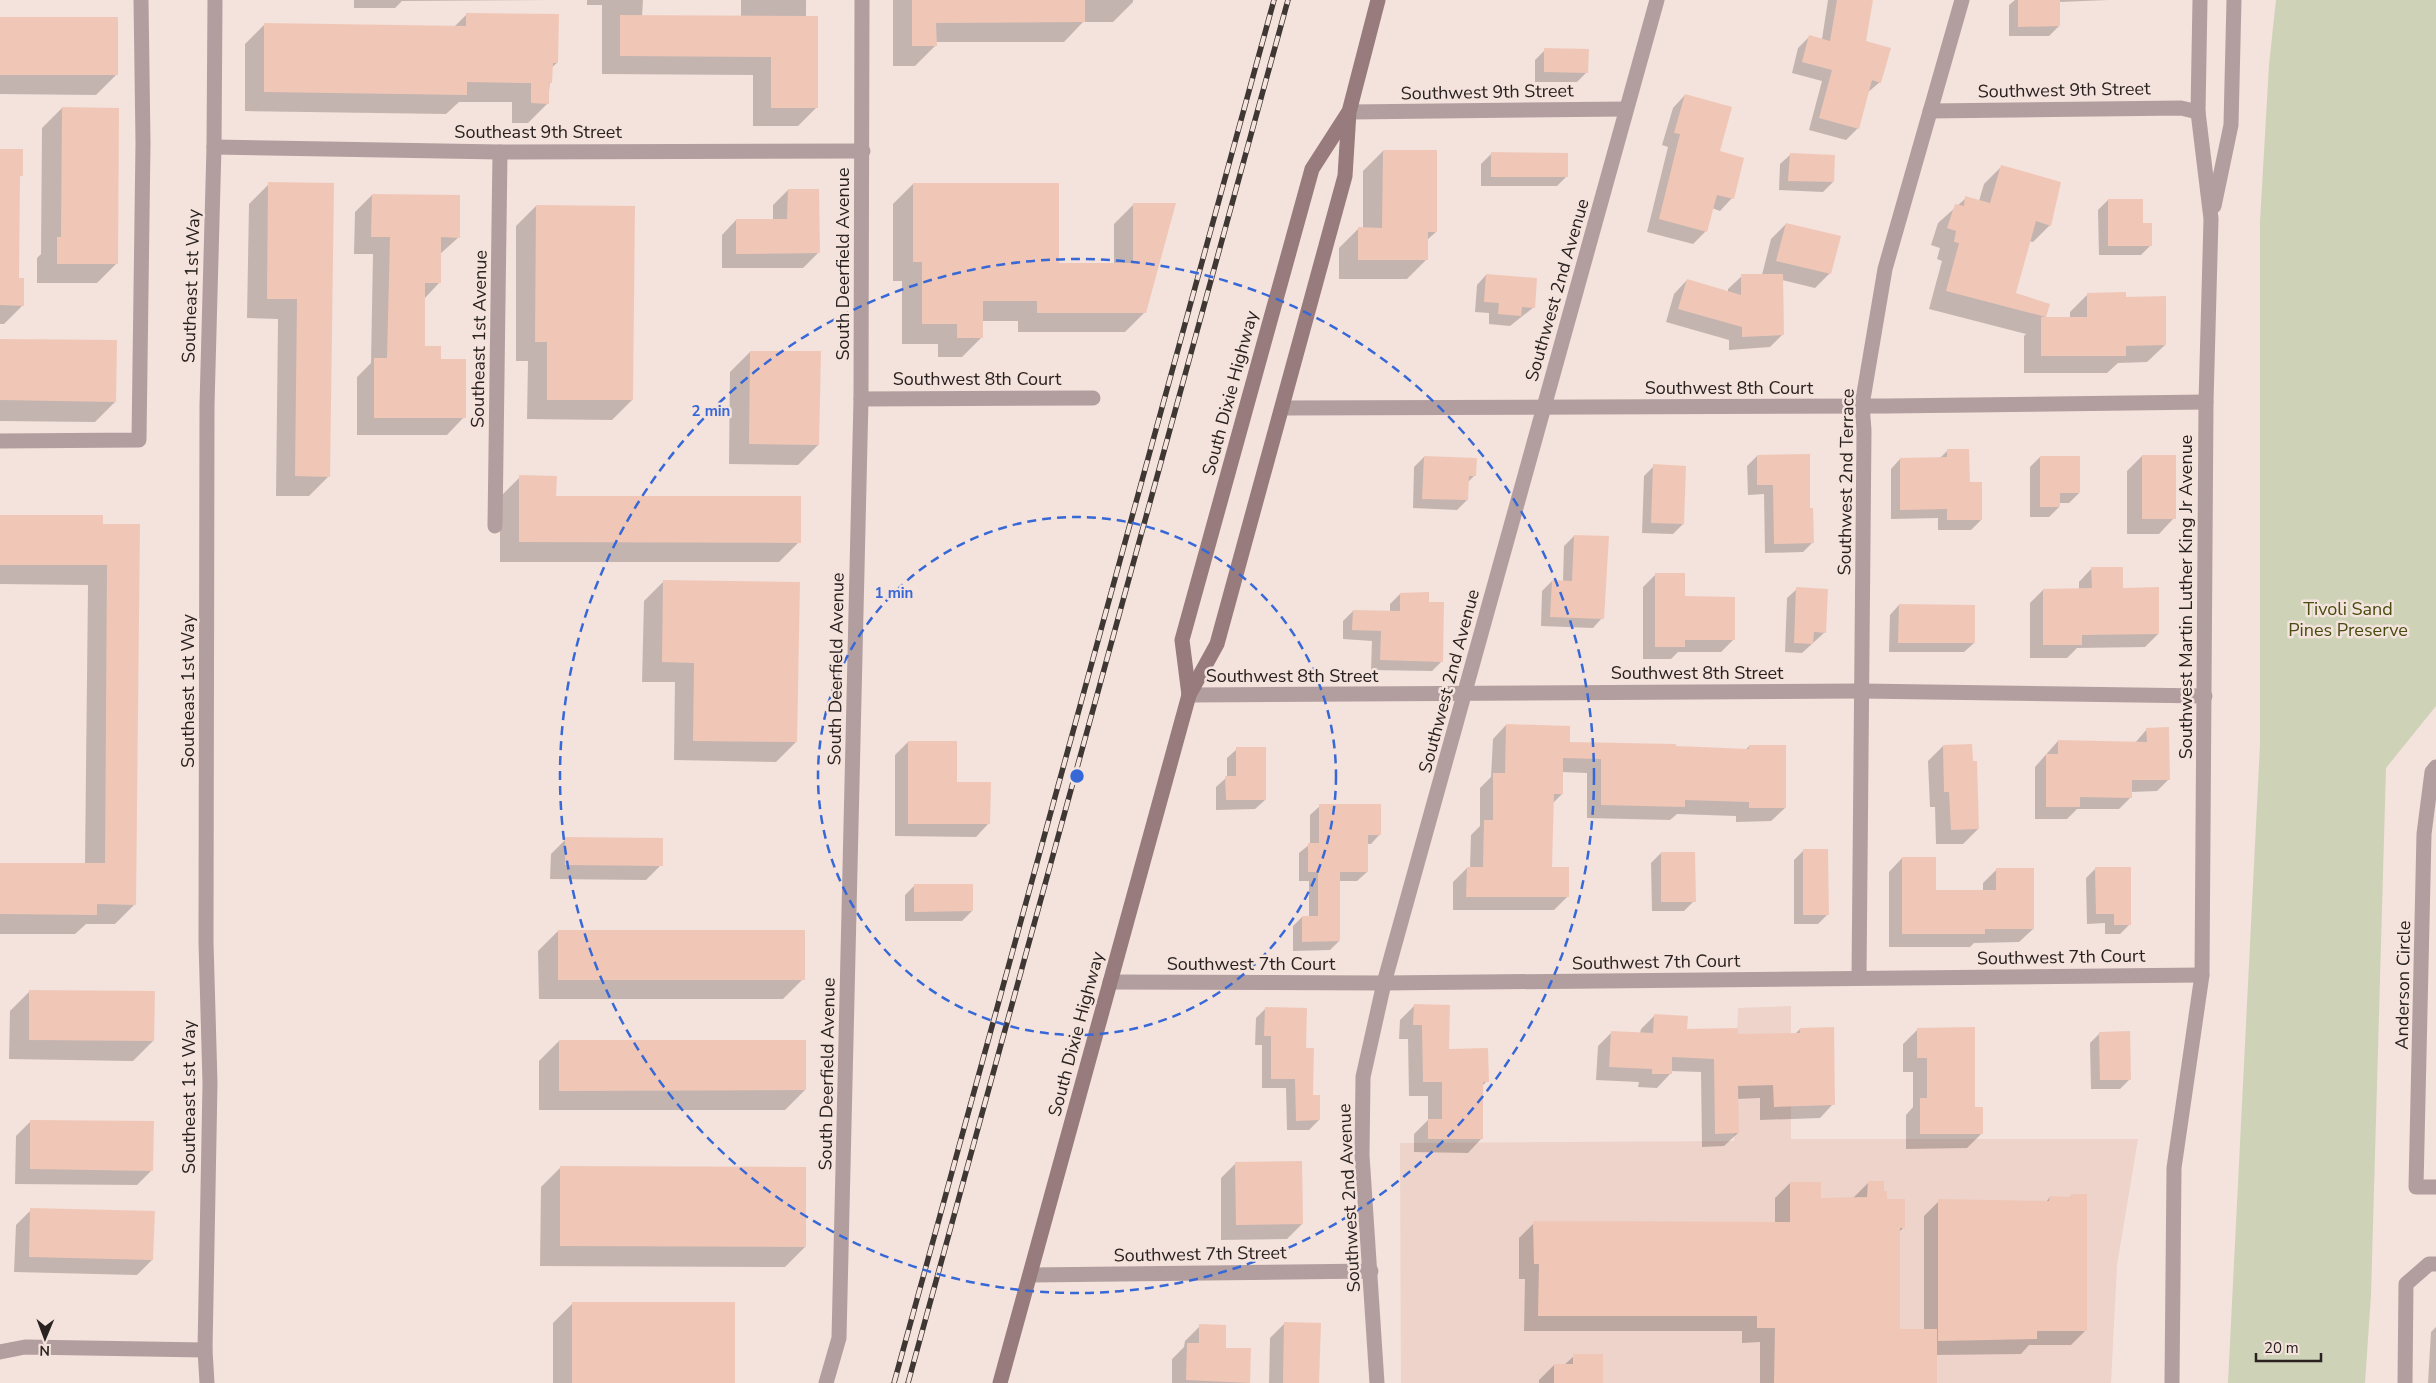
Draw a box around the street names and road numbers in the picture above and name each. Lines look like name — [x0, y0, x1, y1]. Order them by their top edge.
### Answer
street label: Southwest 9th Street — [1977, 76, 2151, 104]
street label: Southwest 9th Street — [1400, 78, 1574, 106]
street label: Southeast 9th Street — [454, 120, 622, 144]
street label: South Deerfield Avenue — [831, 167, 855, 361]
street label: Southwest 2nd Avenue — [1519, 196, 1595, 384]
street label: Southeast 1st Way — [176, 208, 206, 363]
street label: Southeast 1st Avenue — [465, 250, 493, 428]
street label: South Dixie Highway — [1196, 307, 1264, 478]
street label: Southwest 8th Court — [893, 367, 1062, 391]
street label: Southwest 8th Court — [1645, 376, 1814, 400]
street label: Southwest 2nd Terrace — [1832, 388, 1860, 576]
street label: Southwest Martin Luther King Jr Avenue — [2174, 435, 2198, 759]
street label: South Deerfield Avenue — [822, 572, 850, 766]
street label: Southwest 2nd Avenue — [1413, 587, 1485, 775]
street label: Southeast 1st Way — [176, 613, 200, 768]
street label: Southwest 8th Street — [1611, 661, 1784, 685]
street label: Southwest 8th Street — [1206, 664, 1379, 688]
street label: Anderson Circle — [2390, 920, 2416, 1050]
street label: Southwest 7th Court — [1977, 944, 2146, 970]
street label: South Dixie Highway — [1042, 948, 1110, 1119]
street label: Southwest 7th Court — [1572, 949, 1741, 975]
street label: Southwest 7th Court — [1167, 952, 1336, 976]
street label: South Deerfield Avenue — [813, 977, 841, 1171]
street label: Southeast 1st Way — [177, 1019, 201, 1174]
street label: Southwest 2nd Avenue — [1332, 1103, 1366, 1293]
street label: Southwest 7th Street — [1113, 1240, 1287, 1268]

